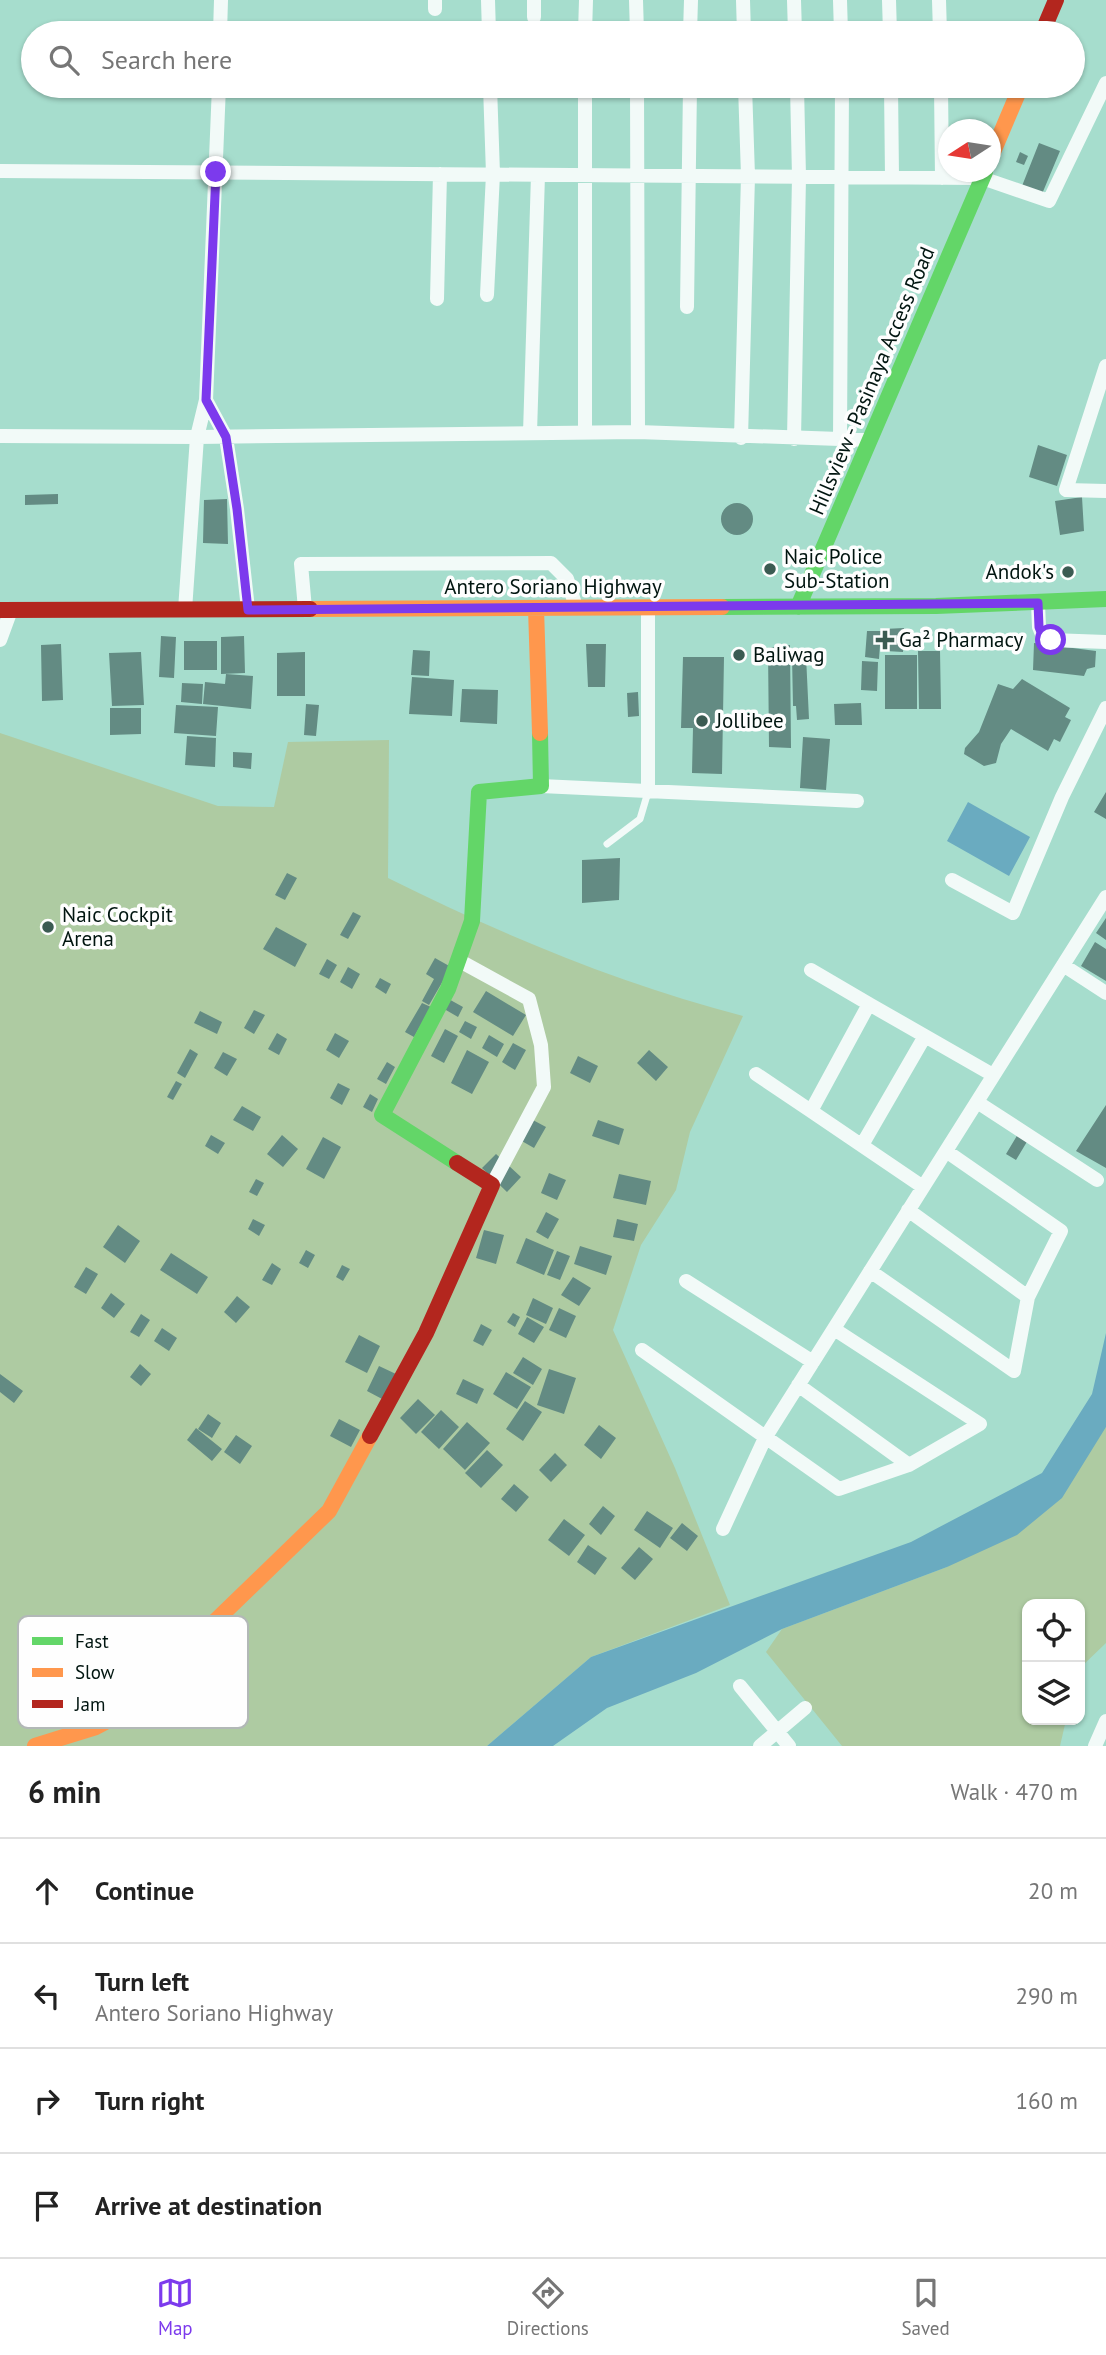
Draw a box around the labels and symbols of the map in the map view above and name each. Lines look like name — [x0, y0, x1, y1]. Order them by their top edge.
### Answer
north arrow — [938, 119, 1001, 182]
route end — [200, 156, 231, 187]
street label: Hillsview - Pasinaya Access Road — [803, 243, 940, 519]
place label: Naic Police Sub-Station — [784, 543, 890, 594]
place label: Andok's — [985, 558, 1054, 585]
marker: Naic Police Sub-Station — [762, 561, 778, 577]
marker: Andok's — [1060, 564, 1076, 580]
street label: Antero Soriano Highway — [444, 573, 662, 600]
route start — [1035, 624, 1066, 655]
place label: Ga² Pharmacy — [899, 626, 1024, 653]
marker: Ga² Pharmacy — [877, 632, 893, 648]
place label: Baliwag — [753, 641, 825, 668]
marker: Baliwag — [731, 647, 747, 663]
place label: Jollibee — [715, 707, 784, 734]
marker: Jollibee — [694, 713, 710, 729]
place label: Naic Cockpit Arena — [62, 901, 173, 952]
marker: Naic Cockpit Arena — [40, 919, 56, 935]
legend — [18, 1616, 248, 1728]
text: Fast — [75, 1629, 109, 1653]
text: Slow — [75, 1660, 115, 1684]
text: Jam — [74, 1692, 105, 1716]

